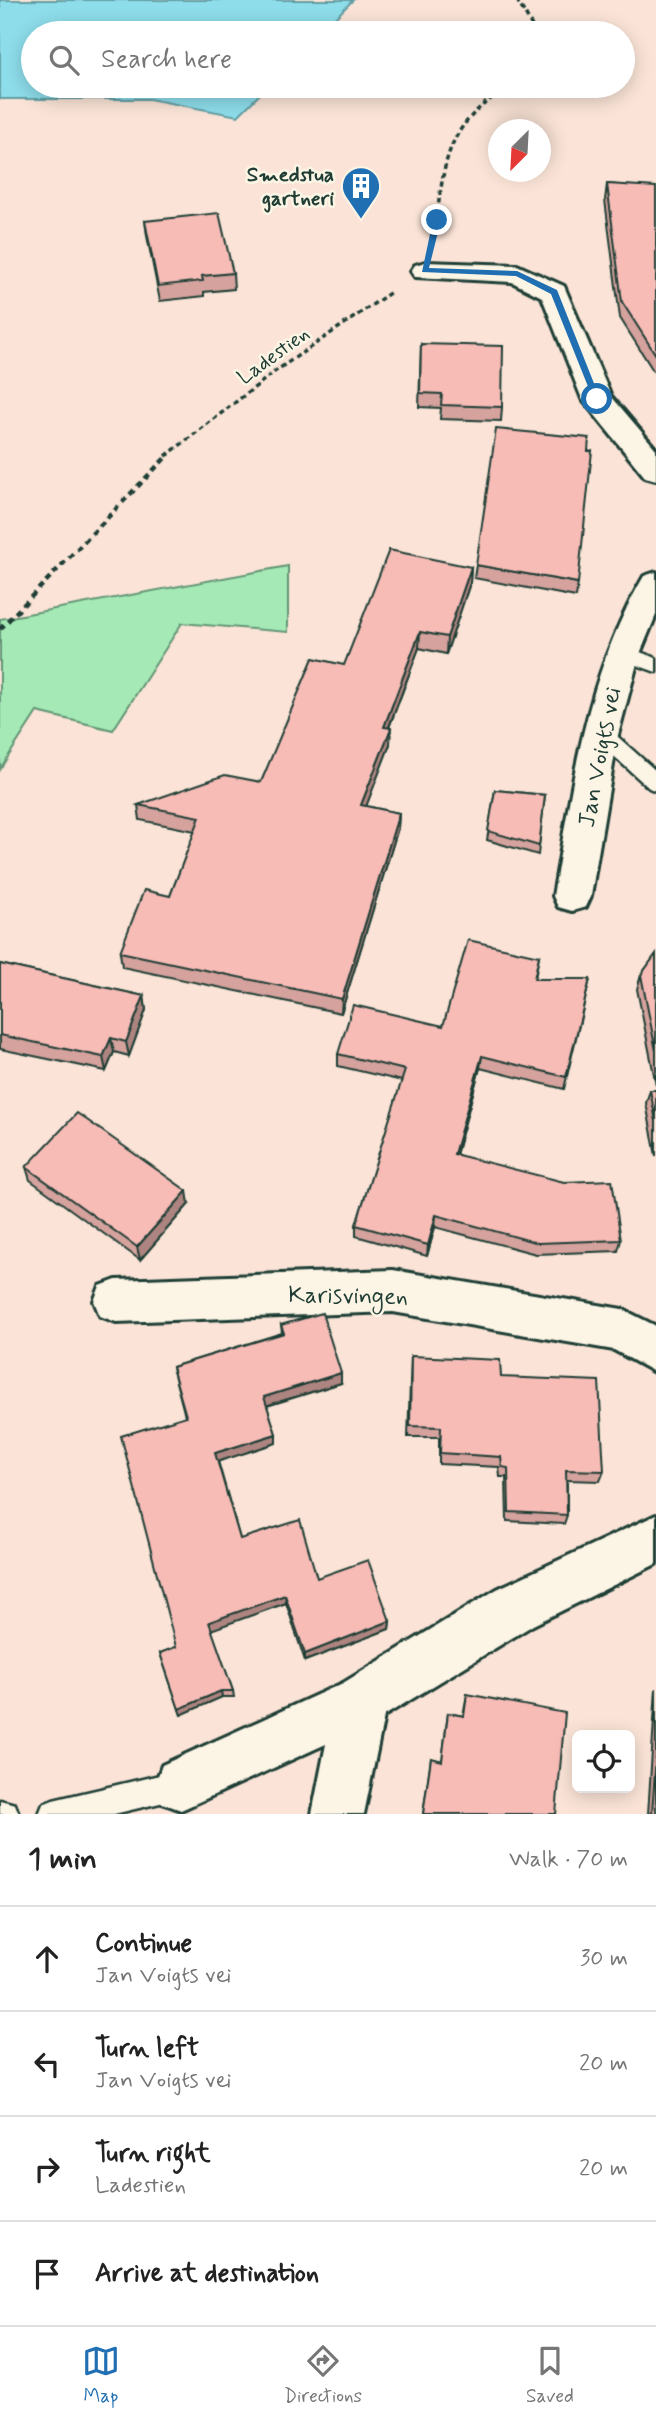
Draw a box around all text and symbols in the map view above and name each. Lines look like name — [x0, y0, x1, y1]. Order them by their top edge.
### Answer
search box — [21, 21, 635, 98]
icon: search — [45, 41, 83, 79]
text: Search here — [101, 43, 232, 77]
north arrow — [488, 119, 551, 182]
place label: Smedstua gartneri — [247, 161, 334, 213]
building icon: Smedstua gartneri — [340, 165, 382, 220]
route end — [421, 204, 452, 235]
street label: Ladestien — [232, 320, 315, 392]
route start — [581, 383, 612, 414]
street label: Jan Voigts vei — [572, 685, 629, 830]
street label: Karisvingen — [288, 1280, 408, 1315]
map controls — [572, 1730, 635, 1793]
button: locate — [572, 1730, 635, 1793]
text: 1 min — [28, 1840, 97, 1879]
text: Walk · 70 m — [509, 1845, 628, 1875]
text: Continue — [95, 1927, 192, 1961]
icon: ahead — [28, 1940, 66, 1978]
text: 30 m — [580, 1944, 628, 1974]
text: Jan Voigts vei — [95, 1961, 231, 1991]
text: Turn left — [95, 2032, 199, 2066]
icon: left — [28, 2045, 66, 2083]
text: 20 m — [579, 2049, 628, 2079]
text: Jan Voigts vei — [95, 2066, 231, 2096]
text: Turn right — [95, 2137, 211, 2171]
icon: right — [28, 2150, 66, 2188]
text: 20 m — [579, 2154, 628, 2184]
text: Ladestien — [95, 2171, 186, 2201]
icon: arrive — [28, 2255, 66, 2293]
text: Arrive at destination — [95, 2257, 319, 2291]
tab: Map — [82, 2342, 120, 2409]
tab: Directions — [284, 2342, 362, 2409]
tab: Saved — [526, 2342, 574, 2409]

